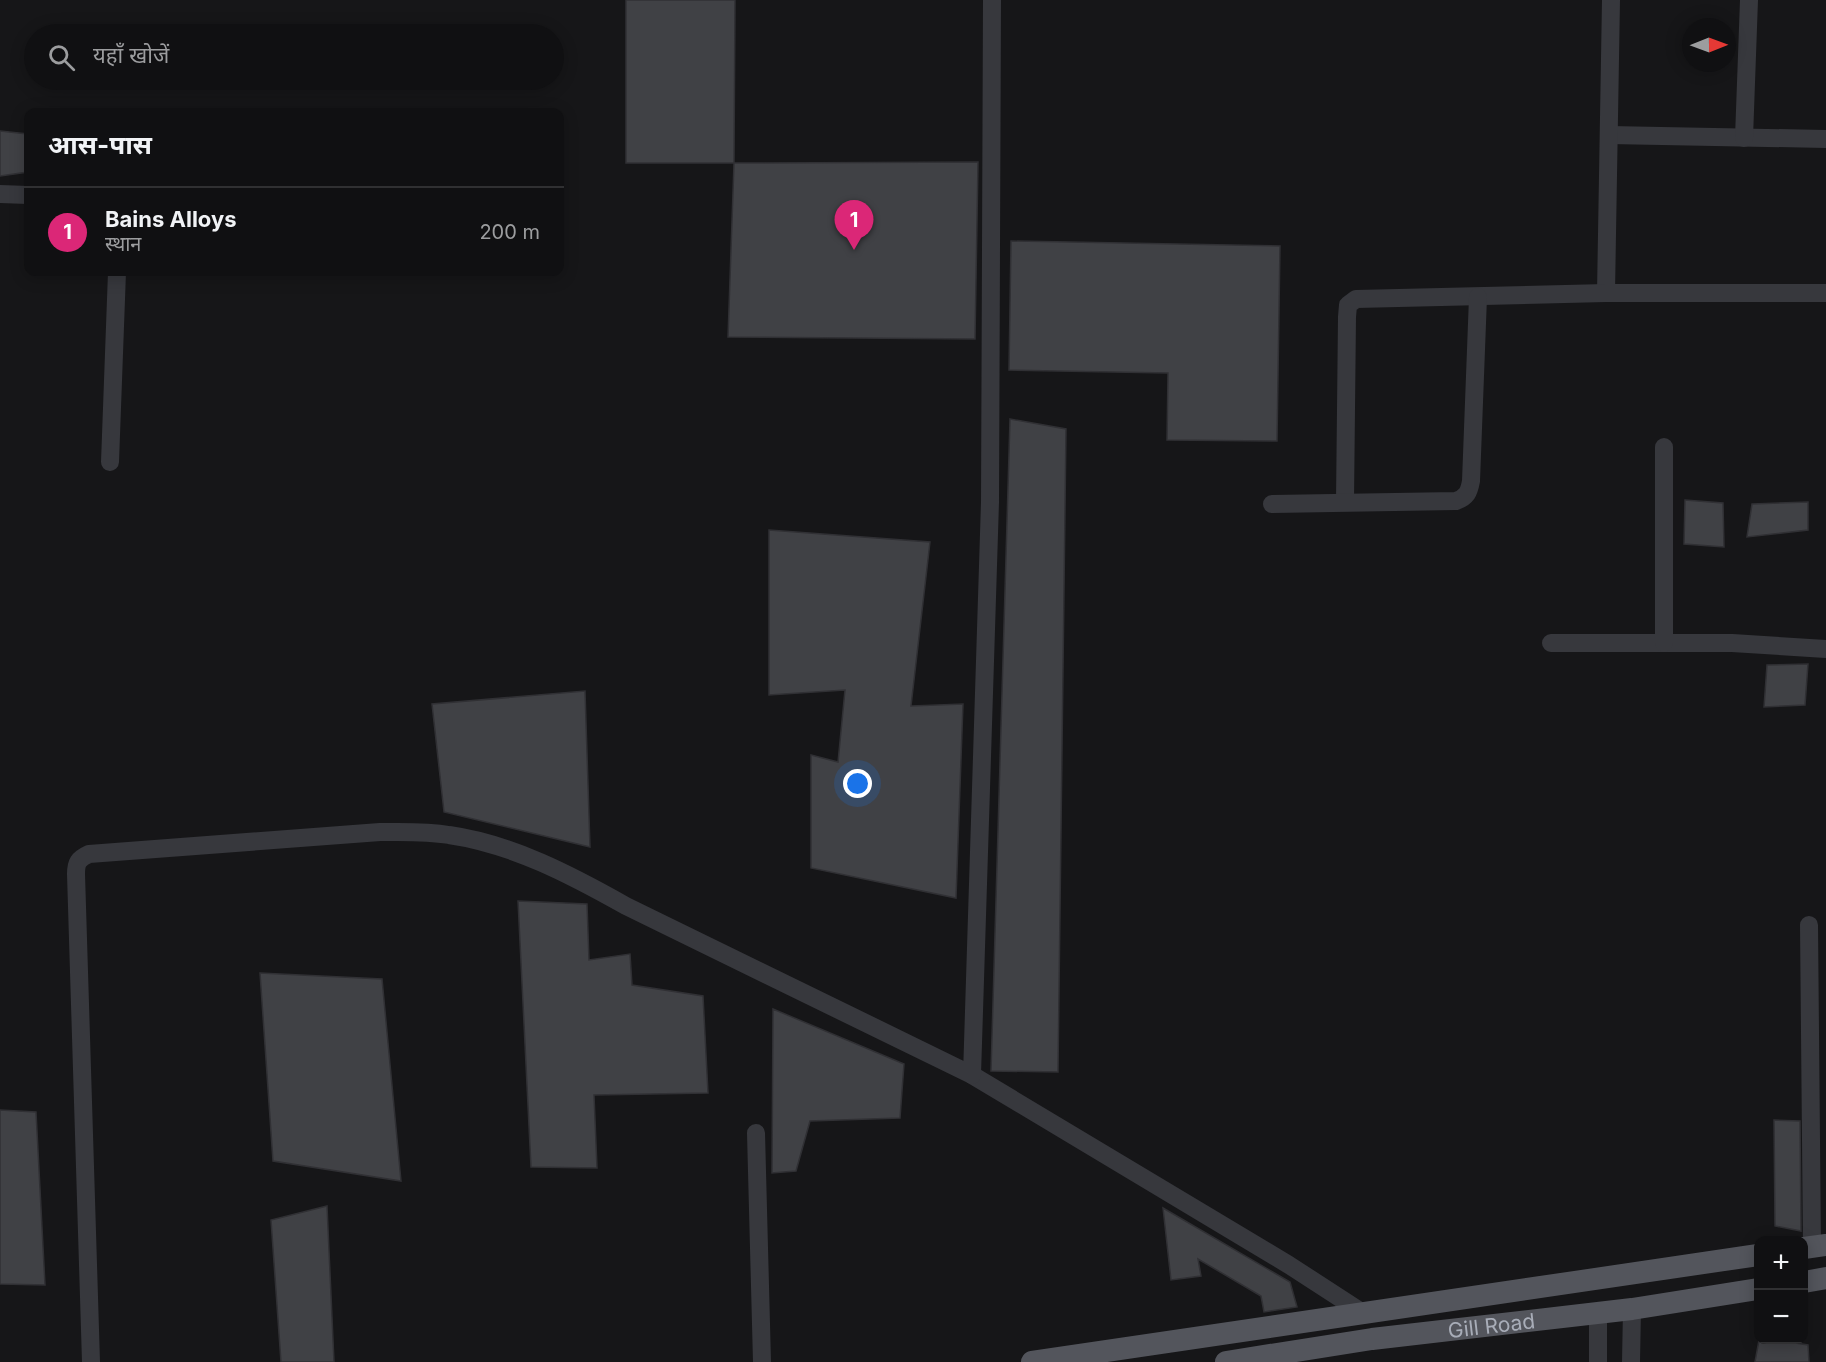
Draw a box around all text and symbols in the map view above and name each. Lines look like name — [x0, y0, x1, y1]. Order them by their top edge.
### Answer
north arrow — [1682, 18, 1736, 72]
search box — [24, 24, 564, 90]
icon: search — [45, 41, 78, 74]
text: यहाँ खोजें — [93, 42, 169, 68]
text: आस-पास — [48, 129, 152, 160]
pin: 1 — [834, 200, 874, 250]
text: Bains Alloys — [105, 206, 237, 232]
text: 1 — [63, 220, 72, 244]
text: 200 m — [479, 220, 540, 244]
text: स्थान — [105, 232, 141, 256]
your location — [843, 769, 872, 798]
map controls — [1754, 1236, 1808, 1344]
button: + — [1754, 1236, 1808, 1290]
button: − — [1754, 1290, 1808, 1344]
street label: Gill Road — [1446, 1308, 1536, 1343]

